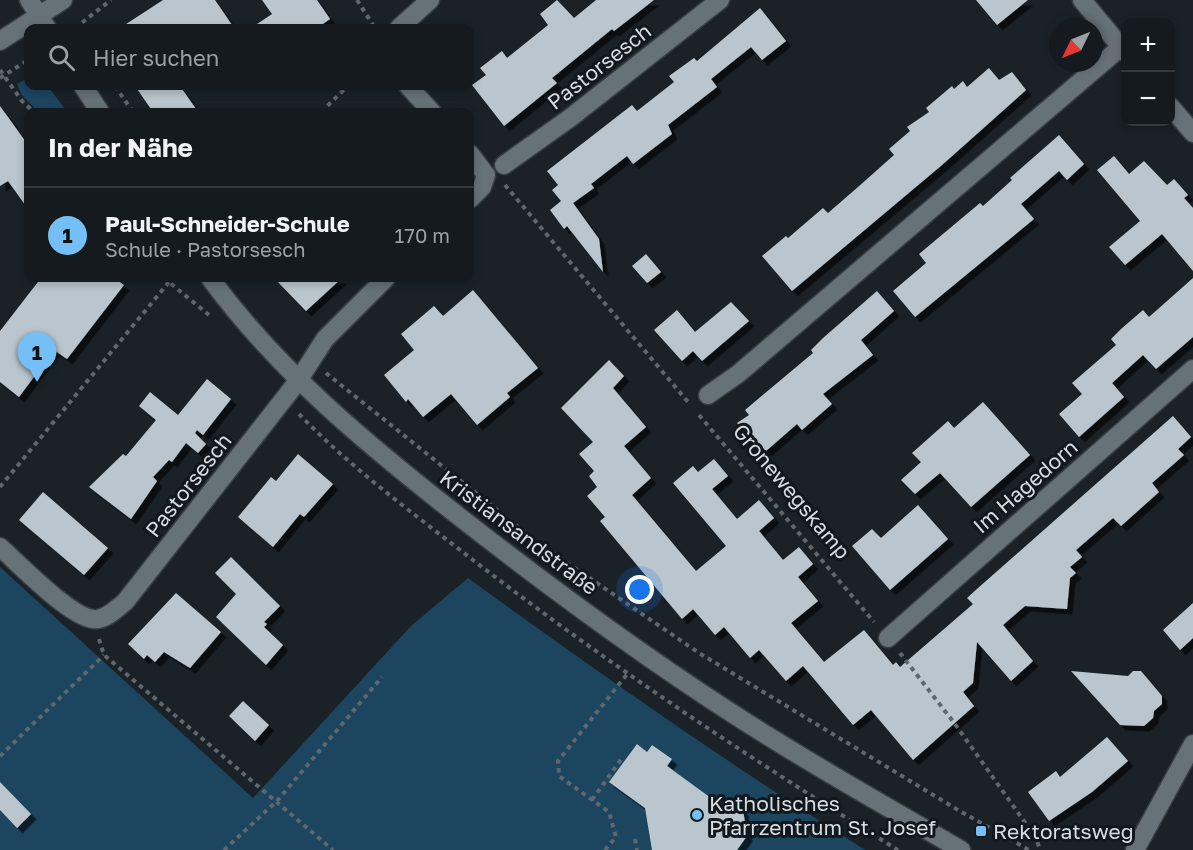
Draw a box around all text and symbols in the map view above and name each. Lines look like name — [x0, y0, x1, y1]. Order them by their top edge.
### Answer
street label: Pastorsesch — [542, 17, 656, 115]
north arrow — [1049, 18, 1103, 72]
map controls — [1121, 18, 1175, 126]
button: + — [1121, 18, 1175, 72]
search box — [24, 24, 474, 90]
icon: search — [45, 41, 78, 74]
text: Hier suchen — [93, 44, 219, 71]
button: − — [1121, 72, 1175, 126]
text: In der Nähe — [48, 132, 193, 163]
text: Paul-Schneider-Schule — [105, 210, 350, 237]
text: 1 — [62, 223, 73, 247]
text: 170 m — [395, 223, 450, 247]
text: Schule · Pastorsesch — [105, 237, 306, 261]
pin: 1 — [18, 332, 57, 382]
street label: Gronewegskamp — [728, 418, 856, 564]
street label: Pastorsesch — [139, 428, 237, 542]
street label: Im Hagedorn — [967, 434, 1083, 538]
street label: Kristiansandstraße — [435, 464, 603, 600]
your location — [625, 575, 654, 604]
place label: Katholisches Pfarrzentrum St. Josef — [709, 790, 936, 840]
marker: Katholisches Pfarrzentrum St. Josef — [690, 808, 704, 822]
place label: Rektoratsweg — [993, 818, 1134, 844]
marker: Rektoratsweg — [974, 824, 988, 838]

